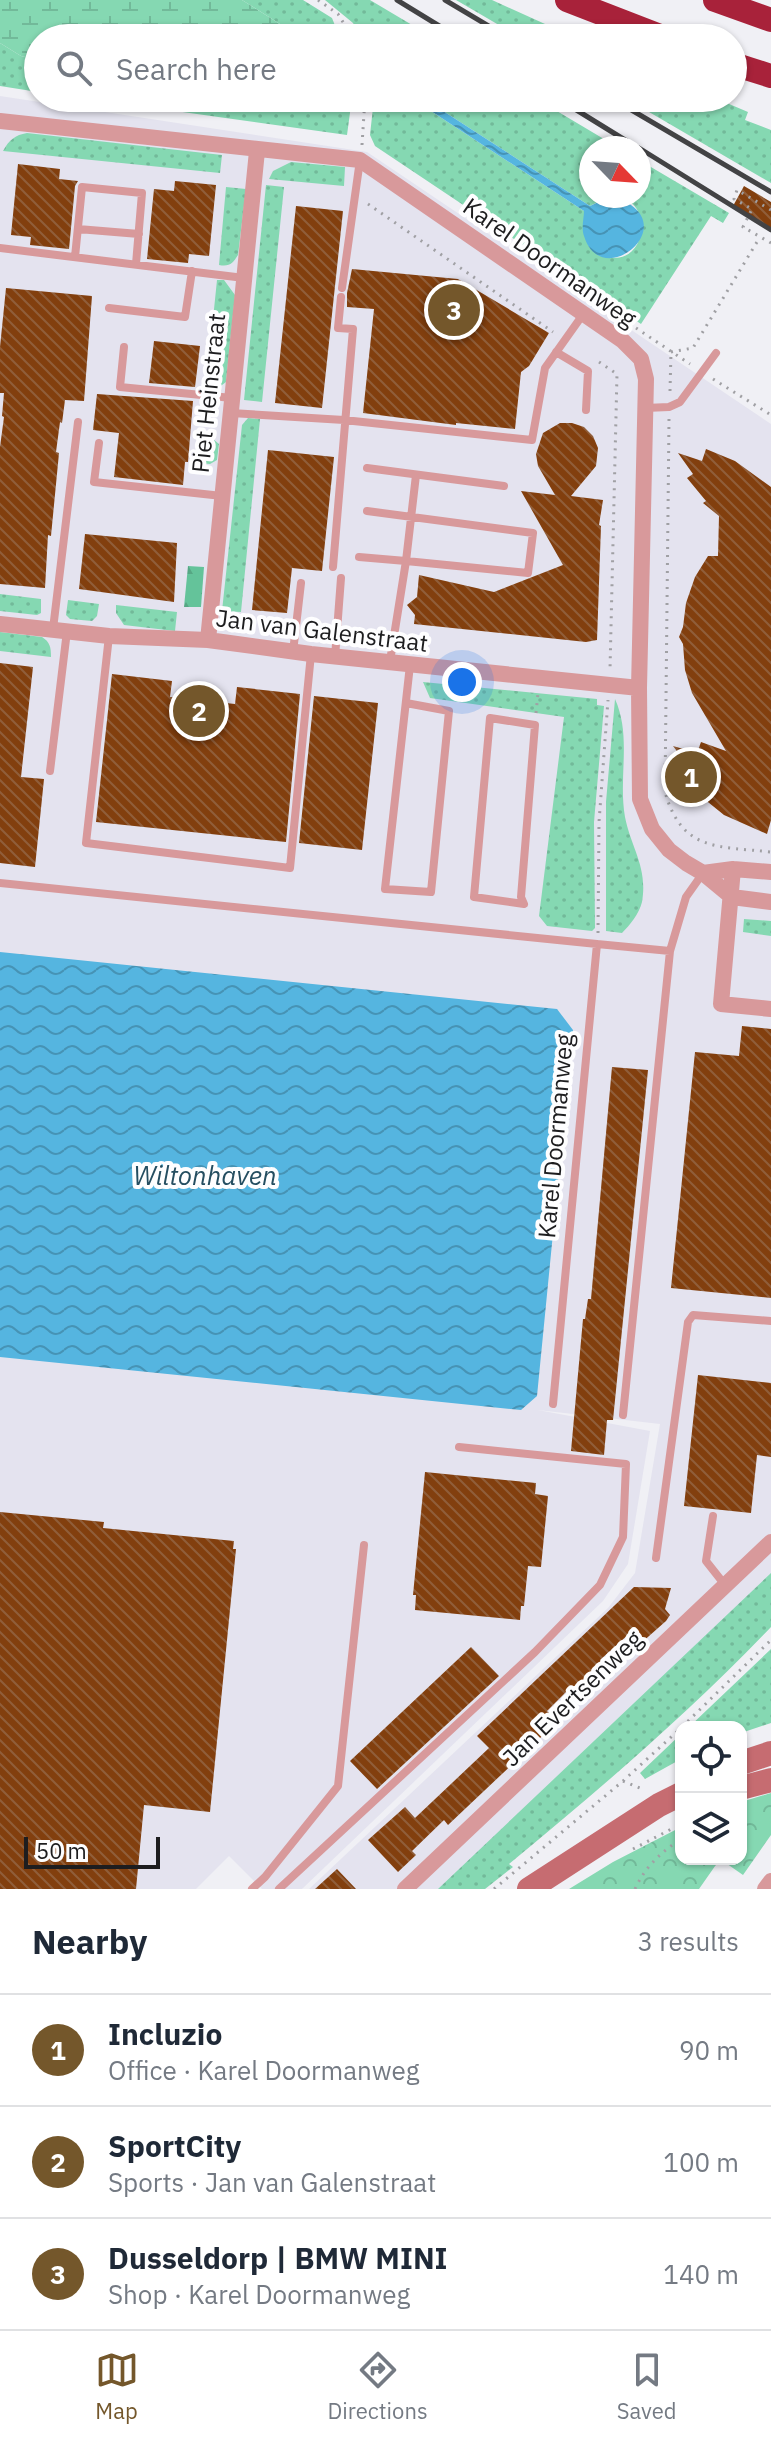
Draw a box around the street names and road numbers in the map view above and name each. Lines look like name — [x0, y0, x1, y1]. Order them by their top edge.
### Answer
street label: Karel Doormanweg — [457, 190, 643, 334]
street label: Piet Heinstraat — [184, 312, 232, 474]
street label: Jan van Galenstraat — [214, 601, 430, 659]
street label: Karel Doormanweg — [530, 1032, 580, 1239]
street label: Jan Evertsenweg — [495, 1623, 649, 1773]

